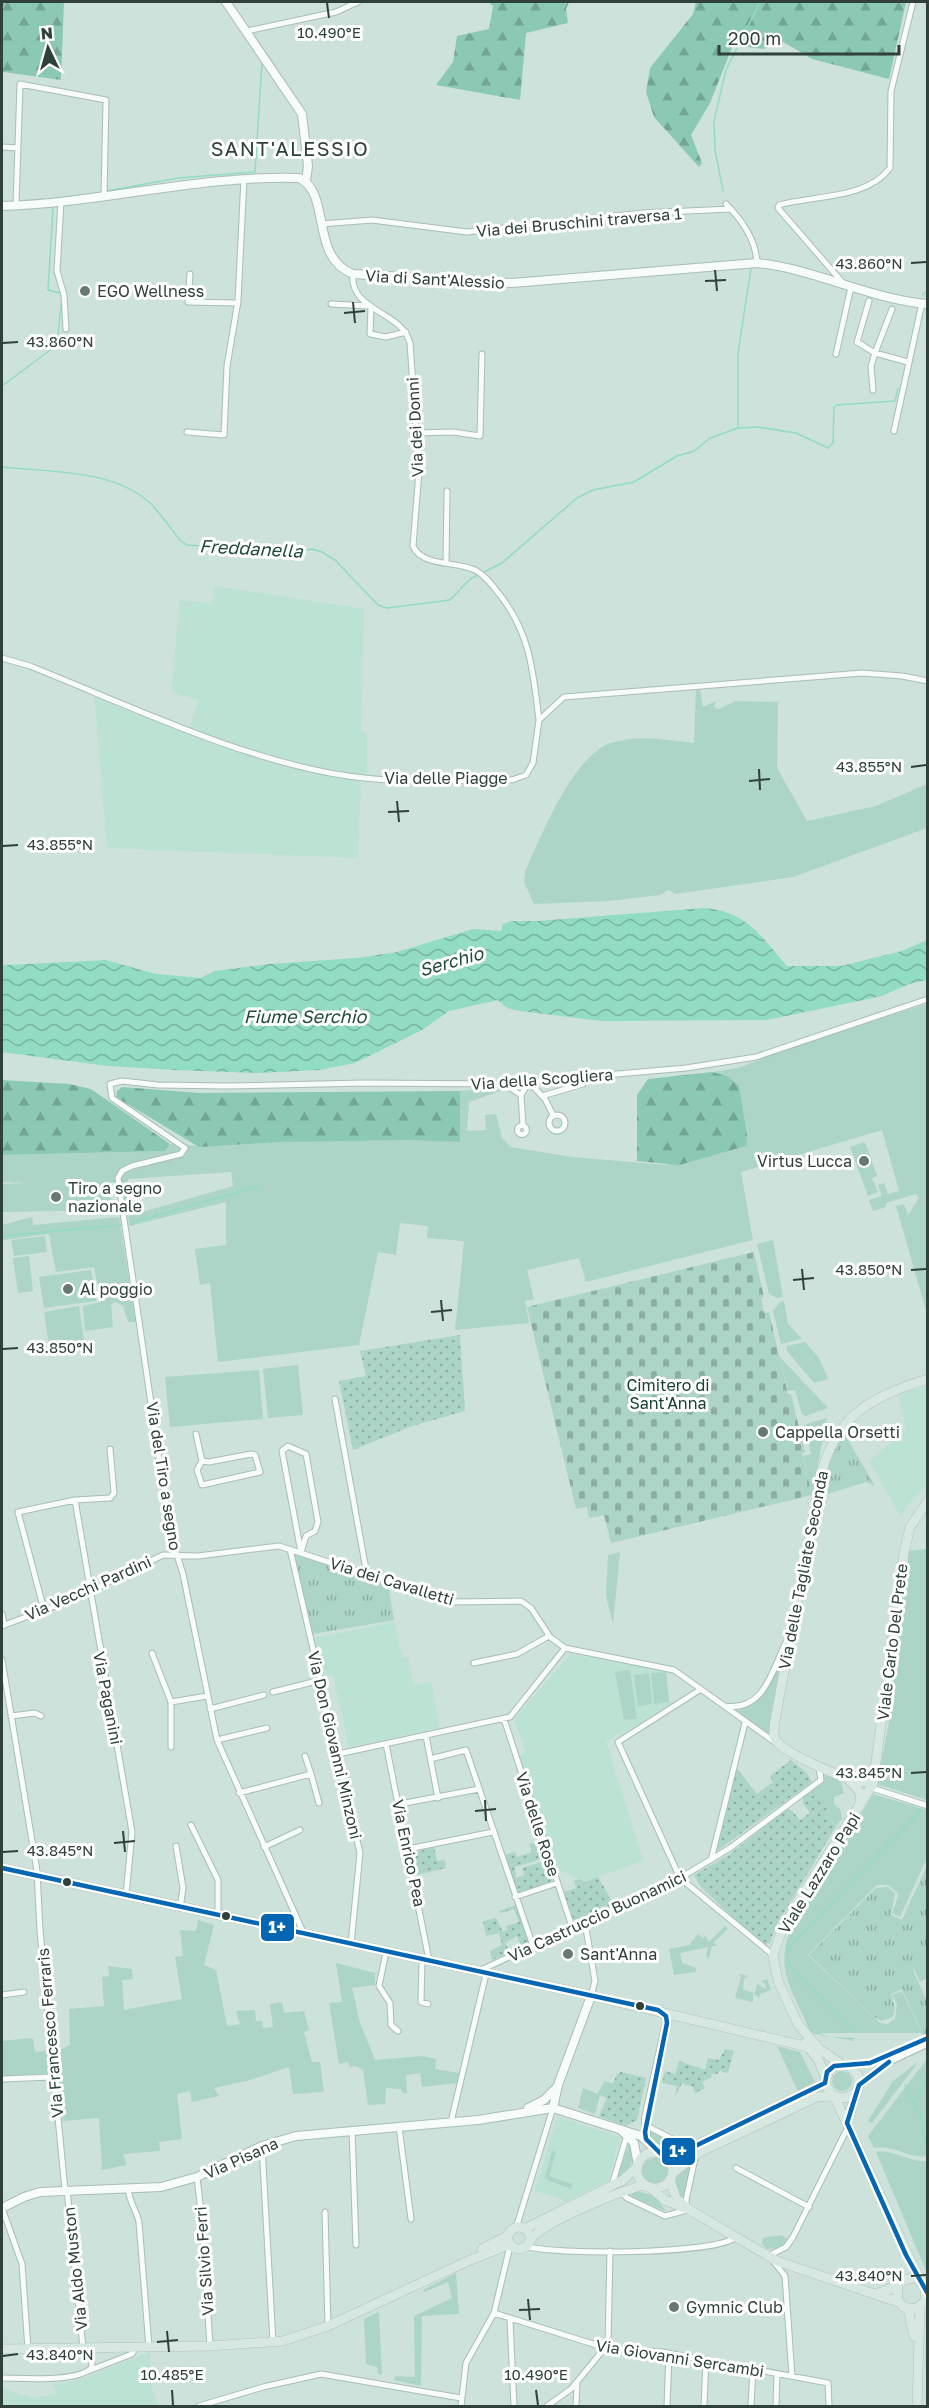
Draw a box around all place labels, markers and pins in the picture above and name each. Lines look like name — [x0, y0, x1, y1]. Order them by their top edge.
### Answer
place label: EGO Wellness — [97, 281, 204, 301]
marker: EGO Wellness — [78, 284, 92, 298]
place label: Virtus Lucca — [757, 1151, 852, 1171]
marker: Virtus Lucca — [857, 1154, 871, 1168]
place label: Tiro a segno nazionale — [68, 1178, 162, 1216]
marker: Tiro a segno nazionale — [49, 1190, 63, 1204]
place label: Al poggio — [80, 1279, 153, 1299]
marker: Al poggio — [61, 1282, 75, 1296]
place label: Cappella Orsetti — [775, 1422, 900, 1442]
marker: Cappella Orsetti — [756, 1425, 770, 1439]
unlabelled marker — [61, 1876, 73, 1888]
unlabelled marker — [220, 1910, 232, 1922]
place label: Sant'Anna — [580, 1944, 657, 1964]
marker: Sant'Anna — [561, 1947, 575, 1961]
unlabelled marker — [634, 2000, 646, 2012]
place label: Gymnic Club — [686, 2297, 783, 2317]
marker: Gymnic Club — [667, 2300, 681, 2314]

